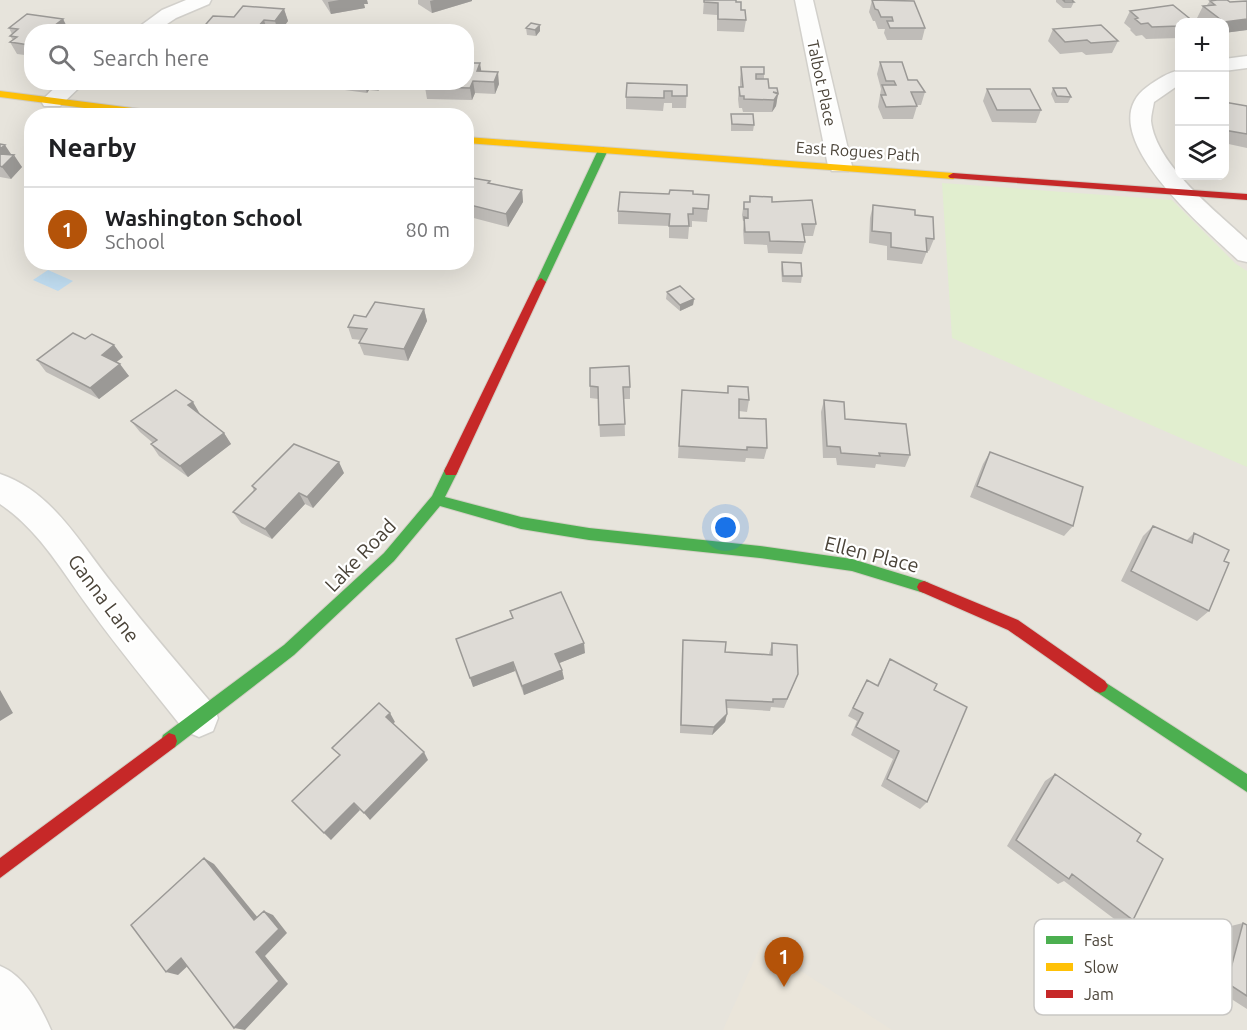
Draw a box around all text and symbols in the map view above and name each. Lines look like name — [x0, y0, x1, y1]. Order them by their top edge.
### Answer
map controls — [1175, 18, 1229, 180]
button: + — [1175, 18, 1229, 72]
search box — [24, 24, 474, 90]
street label: Talbot Place — [804, 38, 840, 128]
icon: search — [45, 41, 78, 74]
text: Search here — [93, 45, 209, 70]
button: − — [1175, 72, 1229, 126]
button: layers — [1175, 126, 1229, 180]
text: Nearby — [48, 133, 136, 162]
street label: East Rogues Path — [795, 138, 921, 164]
text: Washington School — [105, 205, 302, 230]
text: 1 — [62, 218, 73, 241]
text: 80 m — [406, 218, 450, 241]
text: School — [105, 230, 165, 253]
your location — [711, 513, 740, 542]
street label: Lake Road — [320, 514, 400, 596]
street label: Ellen Place — [822, 531, 922, 577]
street label: Ganna Lane — [63, 549, 145, 647]
legend — [1034, 919, 1232, 1015]
text: Fast — [1084, 931, 1114, 949]
pin: 1 — [764, 938, 804, 987]
text: Slow — [1084, 958, 1119, 976]
text: Jam — [1084, 985, 1114, 1003]

